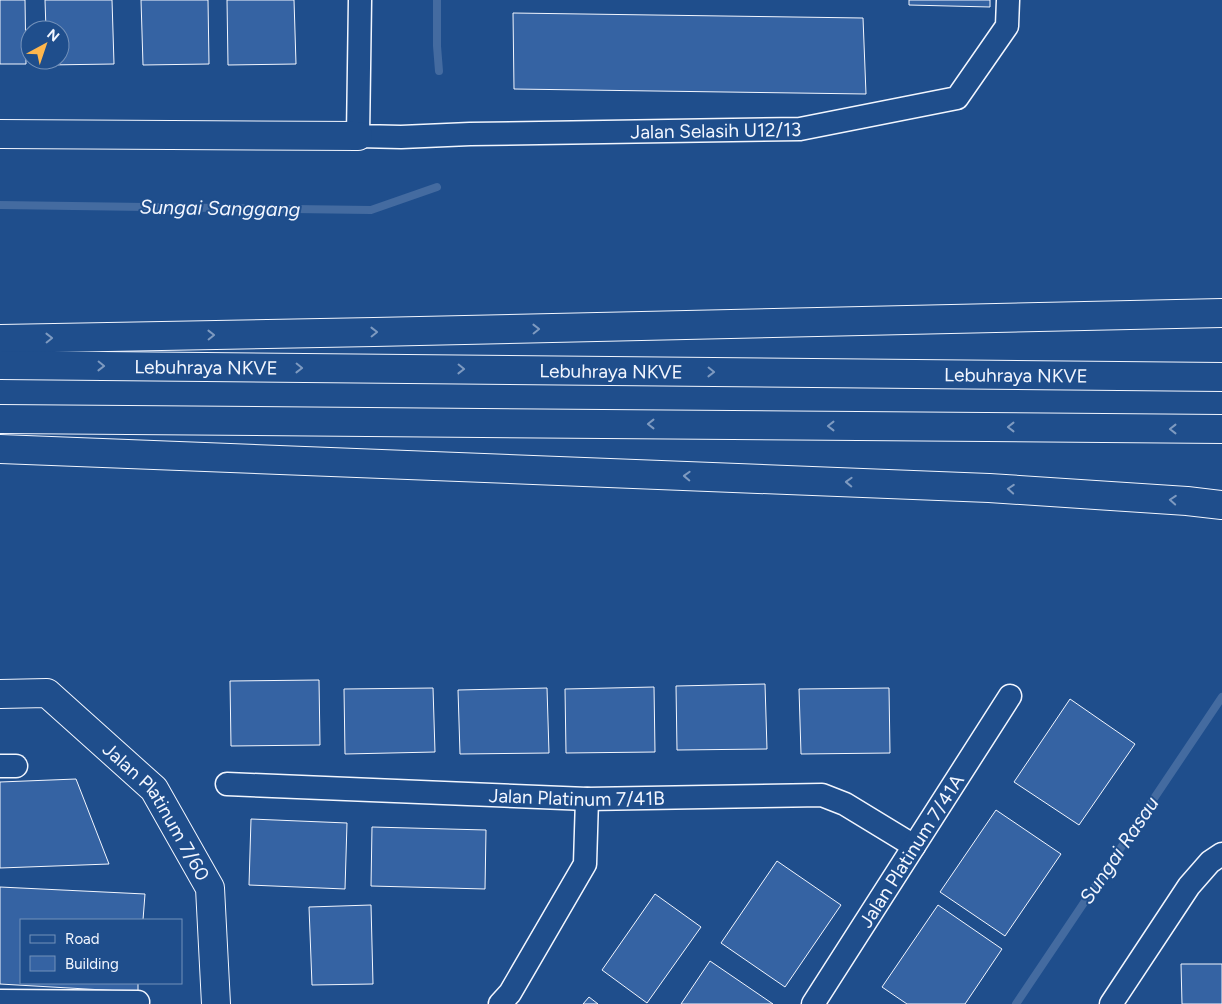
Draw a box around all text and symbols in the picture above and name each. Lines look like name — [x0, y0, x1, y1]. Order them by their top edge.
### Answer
north arrow — [20, 20, 70, 70]
text: N — [43, 25, 63, 45]
street label: Jalan Selasih U12/13 — [630, 117, 801, 143]
water label: Sungai Sanggang — [139, 195, 301, 221]
one-way arrow — [532, 324, 540, 334]
one-way arrow — [370, 327, 378, 338]
one-way arrow — [208, 330, 215, 340]
one-way arrow — [45, 333, 53, 343]
street label: Lebuhraya NKVE — [134, 355, 278, 379]
street label: Lebuhraya NKVE — [539, 359, 683, 383]
one-way arrow — [98, 361, 105, 371]
one-way arrow — [295, 363, 303, 373]
street label: Lebuhraya NKVE — [944, 363, 1088, 387]
one-way arrow — [458, 364, 465, 374]
one-way arrow — [708, 367, 715, 377]
one-way arrow — [647, 419, 655, 430]
one-way arrow — [827, 421, 834, 431]
one-way arrow — [1007, 422, 1015, 433]
one-way arrow — [1169, 424, 1177, 434]
one-way arrow — [682, 470, 690, 481]
one-way arrow — [845, 477, 853, 488]
one-way arrow — [1007, 484, 1015, 495]
one-way arrow — [1169, 495, 1177, 506]
street label: Jalan Platinum 7/60 — [98, 737, 215, 884]
street label: Jalan Platinum 7/41A — [854, 770, 969, 932]
street label: Jalan Platinum 7/41B — [488, 783, 665, 811]
water label: Sungai Rasau — [1074, 792, 1164, 908]
legend — [20, 919, 182, 984]
text: Road — [65, 930, 100, 948]
text: Building — [65, 955, 119, 973]

